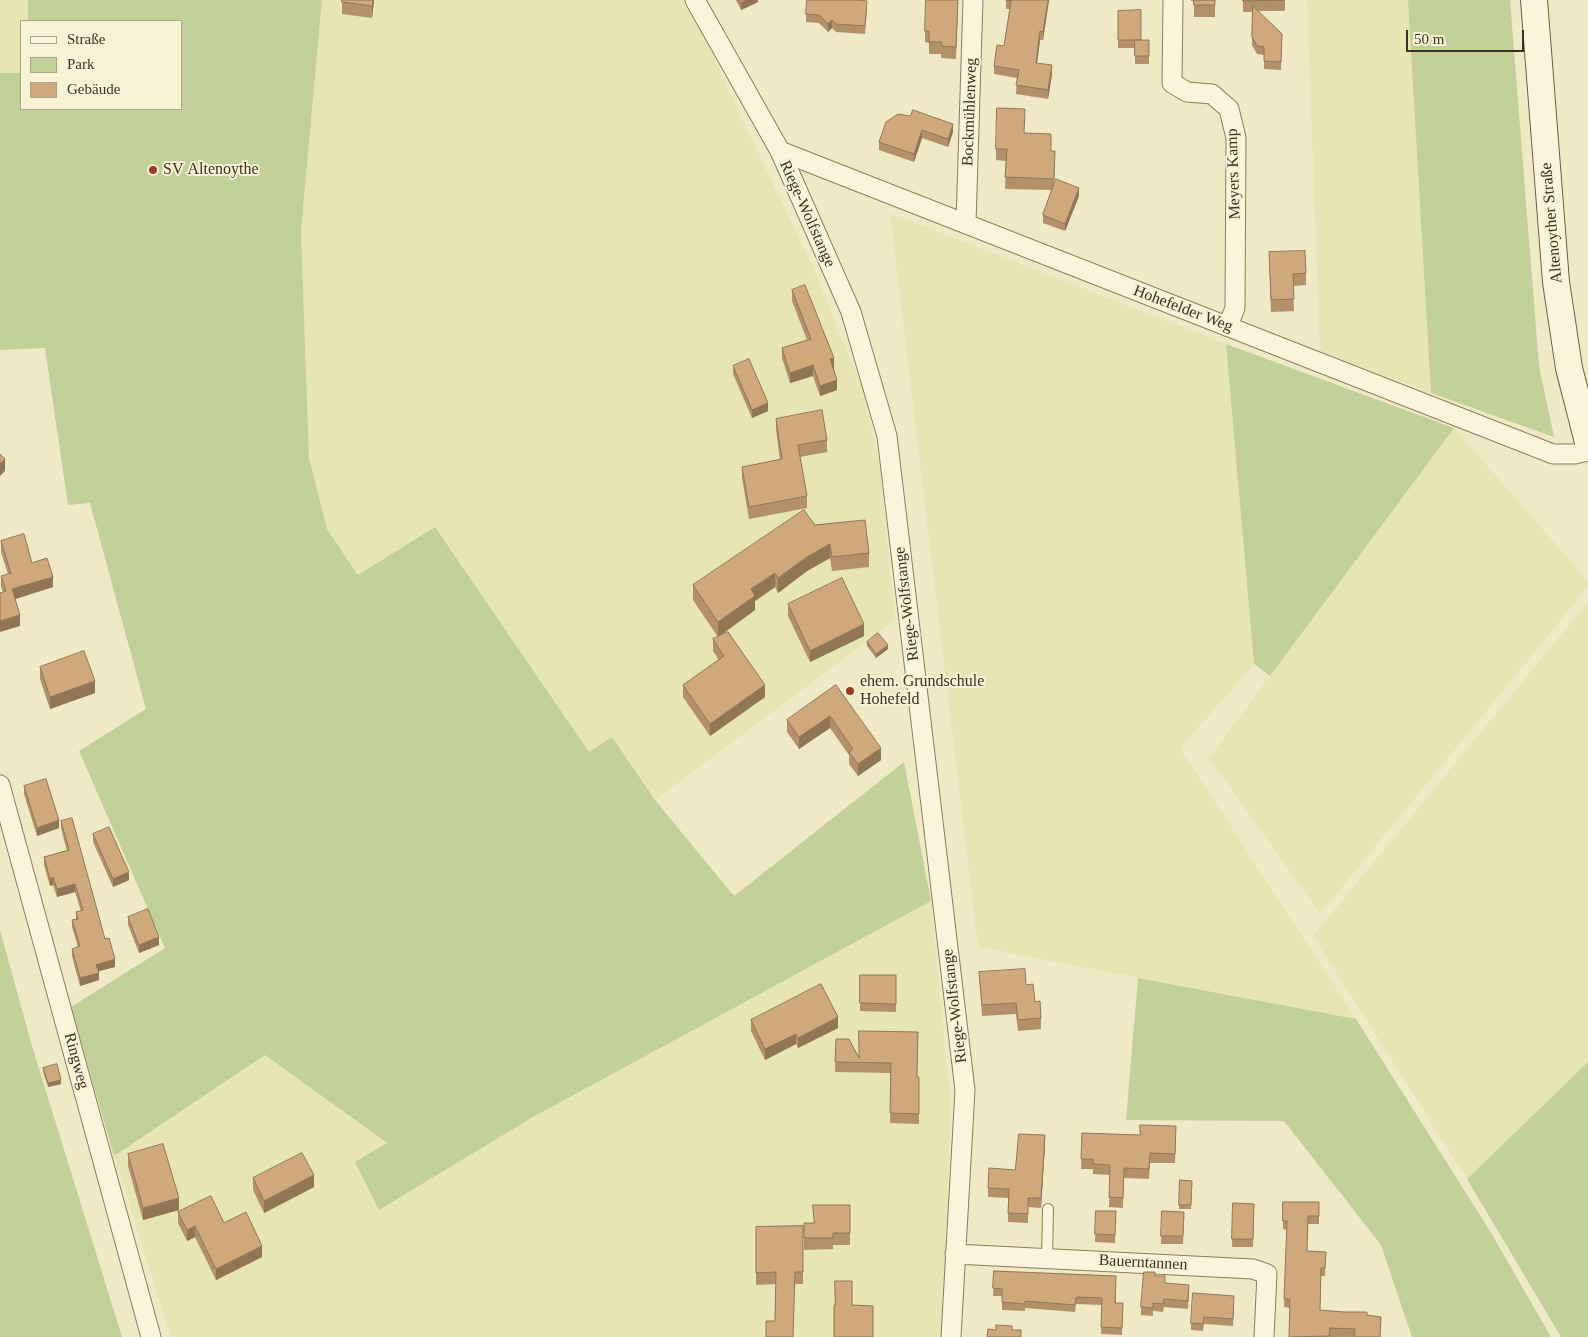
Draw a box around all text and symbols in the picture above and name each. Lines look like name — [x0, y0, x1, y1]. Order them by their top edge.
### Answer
legend — [20, 20, 182, 110]
scale bar — [1408, 20, 1526, 52]
text: Straße — [67, 31, 105, 47]
text: 50 m — [1414, 31, 1444, 47]
text: Park — [67, 56, 95, 72]
street label: Bockmühlenweg — [959, 57, 981, 167]
text: Gebäude — [67, 81, 120, 97]
street label: Meyers Kamp — [1223, 128, 1245, 220]
street label: Riege-Wolfstange — [775, 158, 839, 270]
place label: SV Altenoythe — [163, 160, 259, 180]
street label: Altenoyther Straße — [1537, 162, 1567, 284]
marker: SV Altenoythe — [147, 164, 159, 176]
street label: Hohefelder Weg — [1131, 281, 1235, 337]
street label: Riege-Wolfstange — [890, 546, 924, 662]
place label: ehem. Grundschule Hohefeld — [860, 672, 984, 710]
marker: ehem. Grundschule Hohefeld — [844, 685, 856, 697]
street label: Riege-Wolfstange — [938, 948, 972, 1064]
street label: Ringweg — [59, 1031, 93, 1091]
street label: Bauerntannen — [1098, 1251, 1188, 1275]

